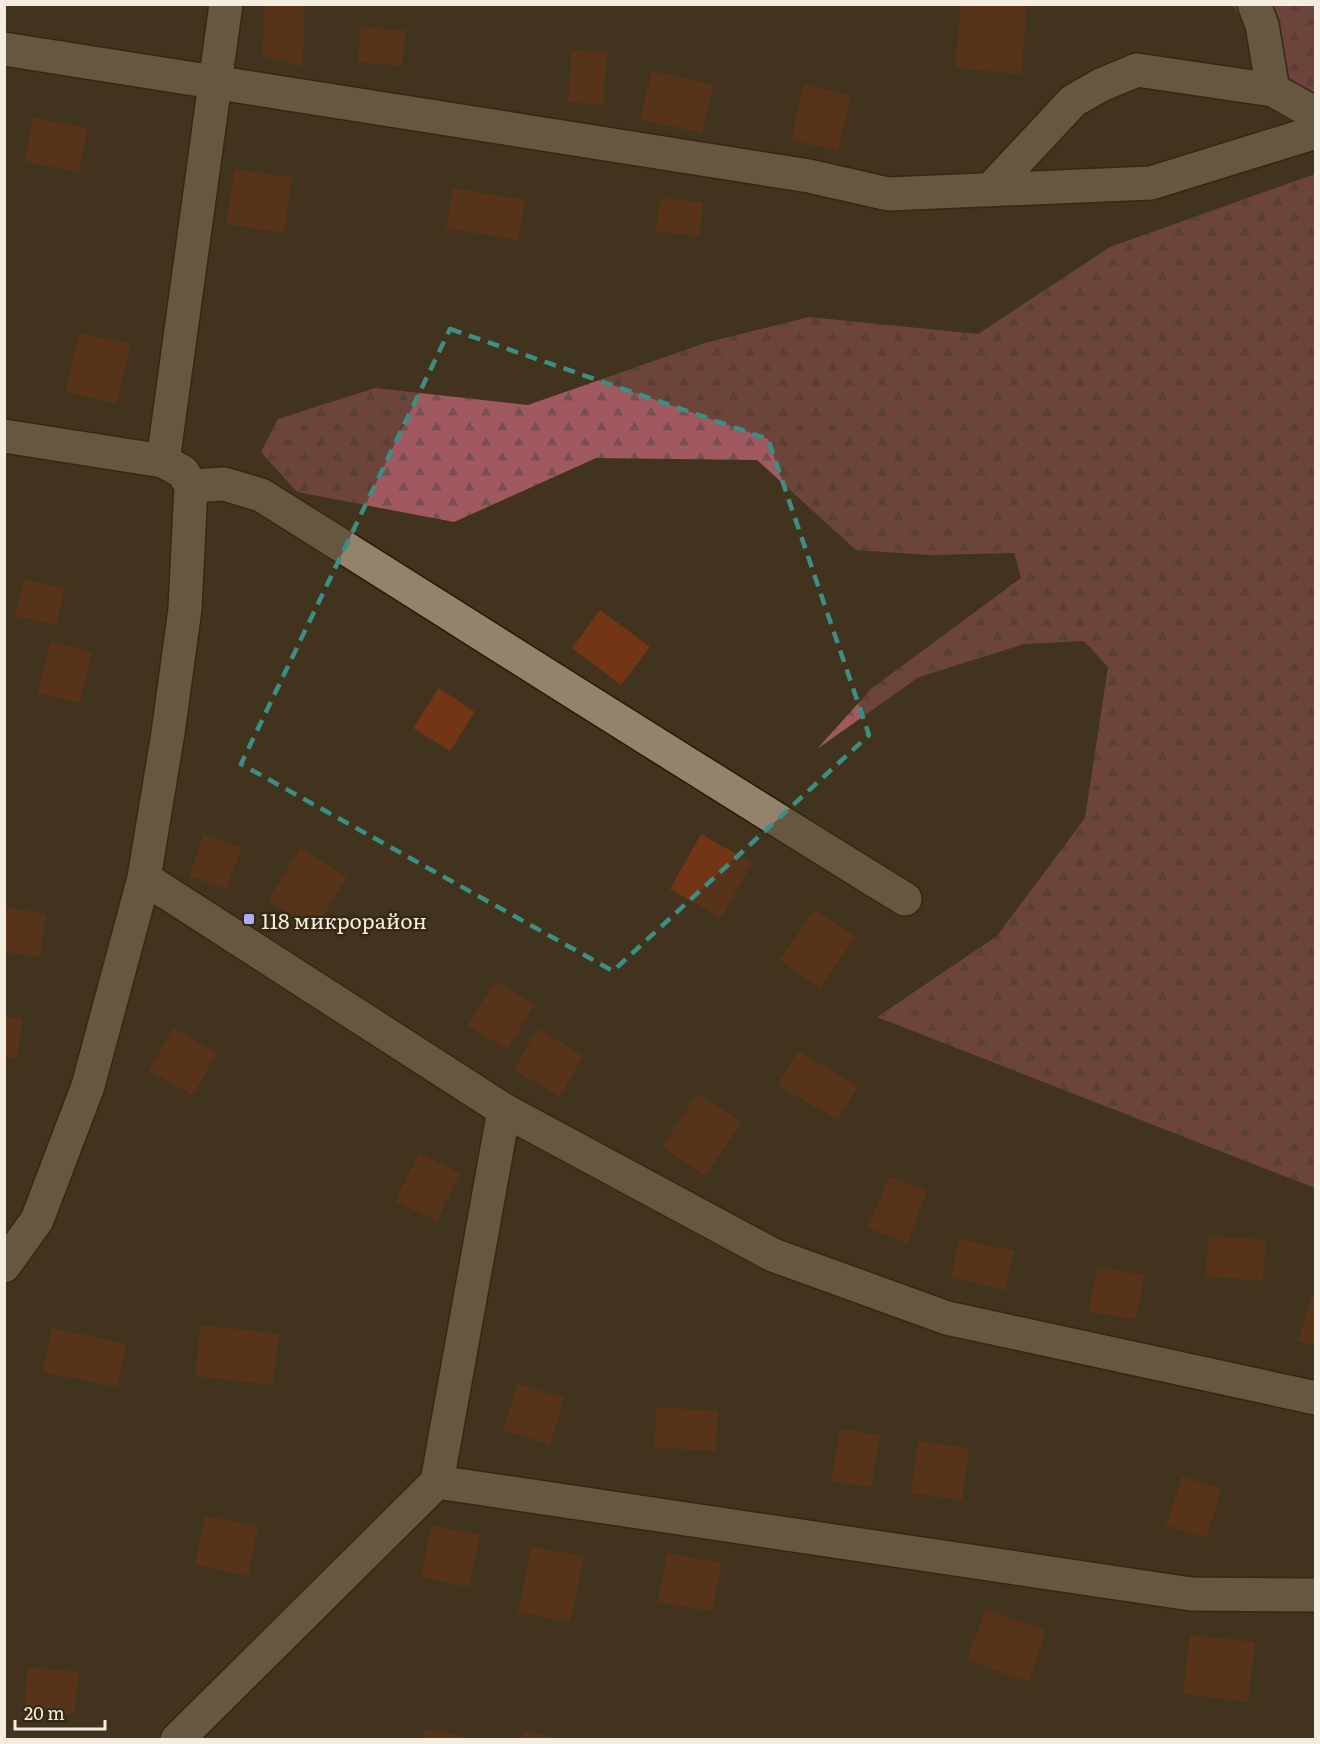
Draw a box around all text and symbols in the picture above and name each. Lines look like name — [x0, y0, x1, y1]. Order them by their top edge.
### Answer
place label: 118 микрорайон — [261, 904, 427, 935]
marker: 118 микрорайон — [242, 912, 256, 926]
scale bar — [15, 1693, 105, 1731]
text: 20 m — [24, 1699, 65, 1726]

